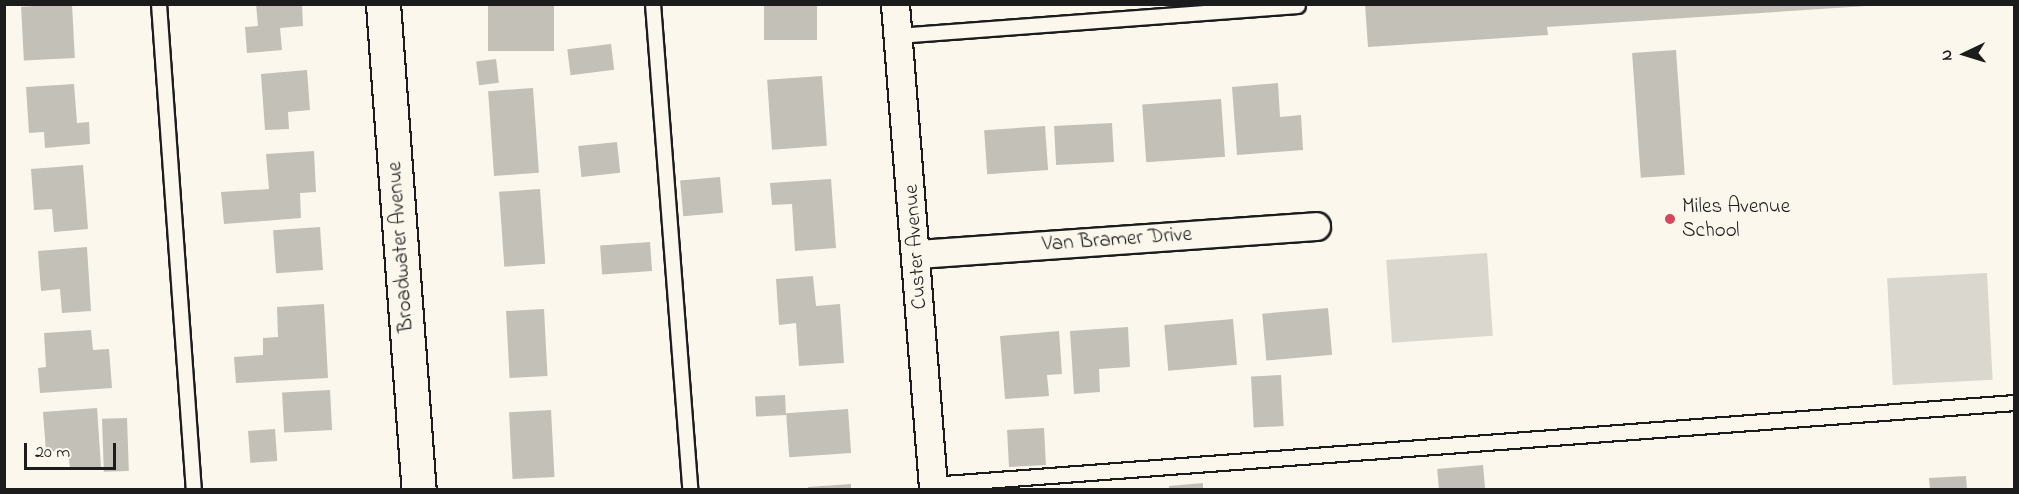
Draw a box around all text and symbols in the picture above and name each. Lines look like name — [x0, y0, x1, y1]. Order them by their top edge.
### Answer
north arrow — [1935, 24, 1995, 84]
text: N — [1935, 49, 1959, 61]
street label: Broadwater Avenue — [382, 161, 420, 333]
street label: Custer Avenue — [899, 184, 933, 310]
place label: Miles Avenue School — [1682, 194, 1790, 244]
marker: Miles Avenue School — [1663, 212, 1677, 226]
street label: Van Bramer Drive — [1041, 222, 1193, 258]
scale bar — [27, 431, 118, 469]
text: 20 m — [35, 440, 70, 466]

